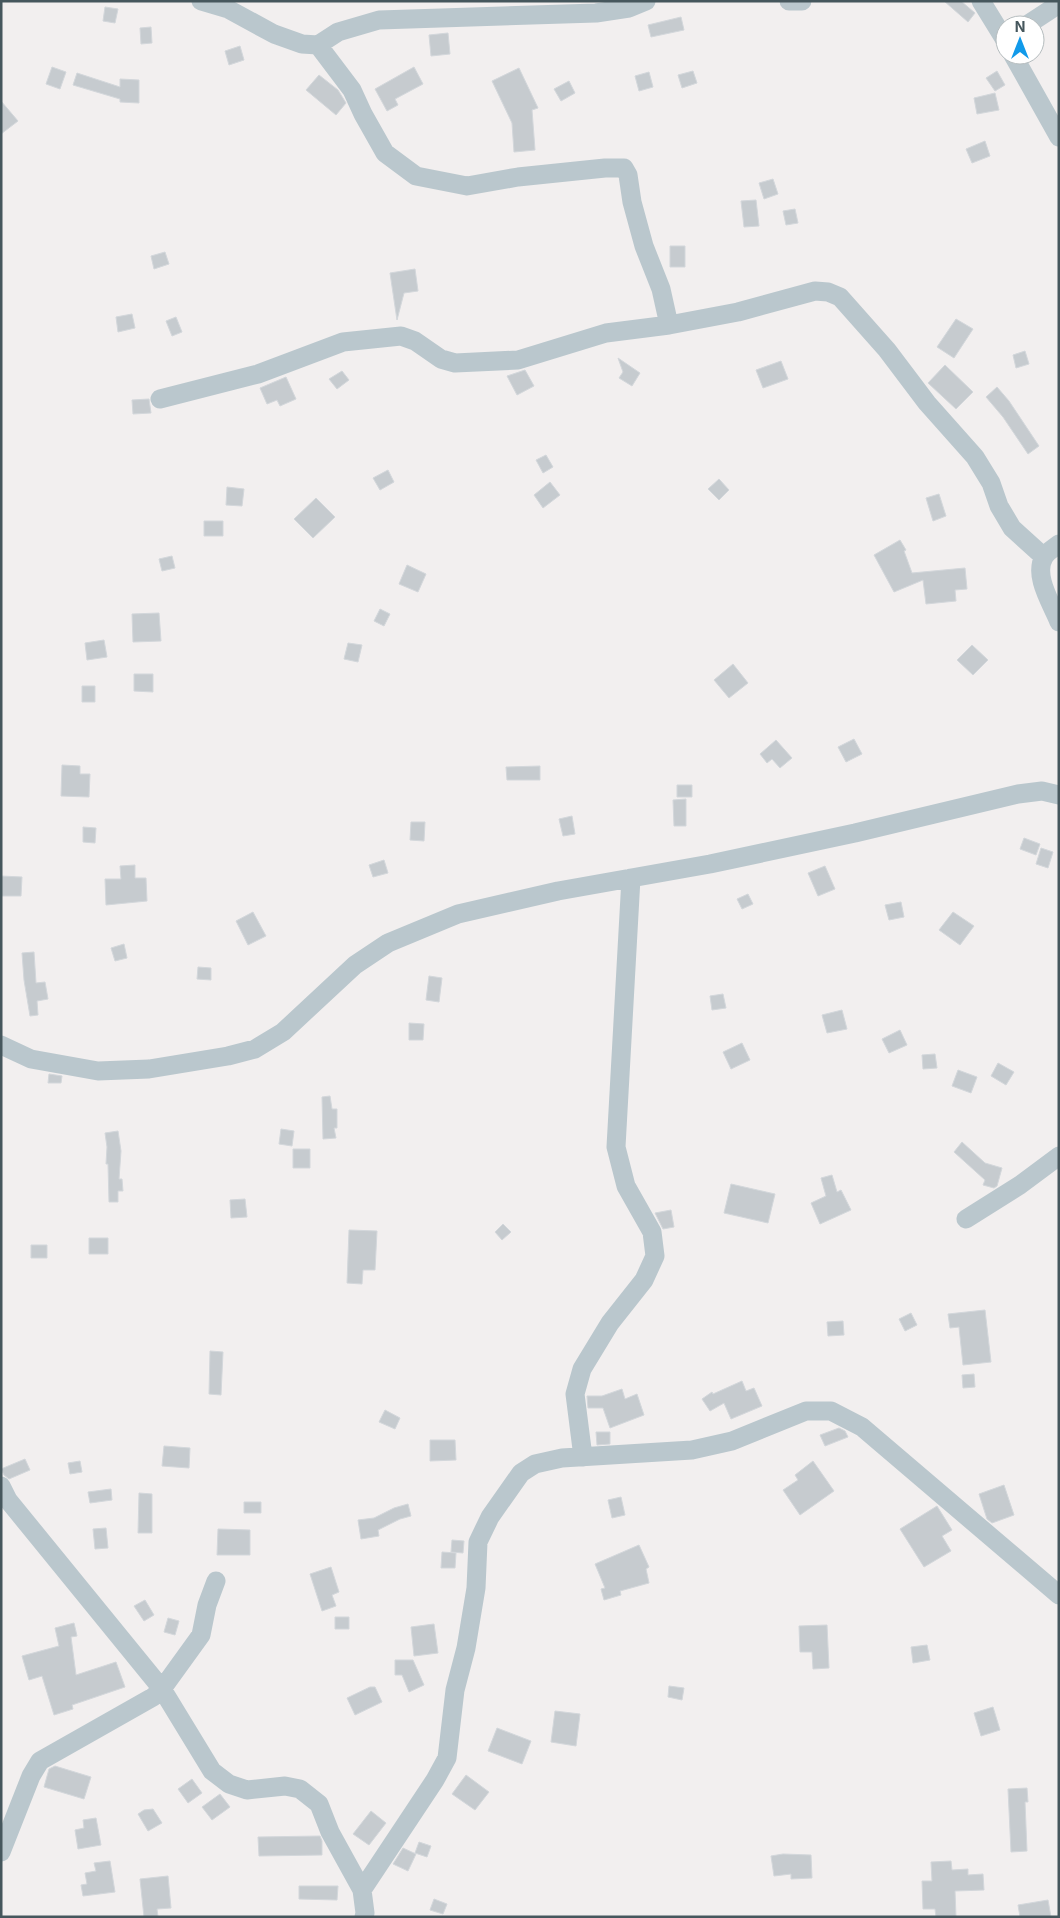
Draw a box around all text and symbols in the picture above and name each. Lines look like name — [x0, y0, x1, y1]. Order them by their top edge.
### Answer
north arrow — [995, 15, 1045, 65]
text: N — [1015, 18, 1025, 35]

